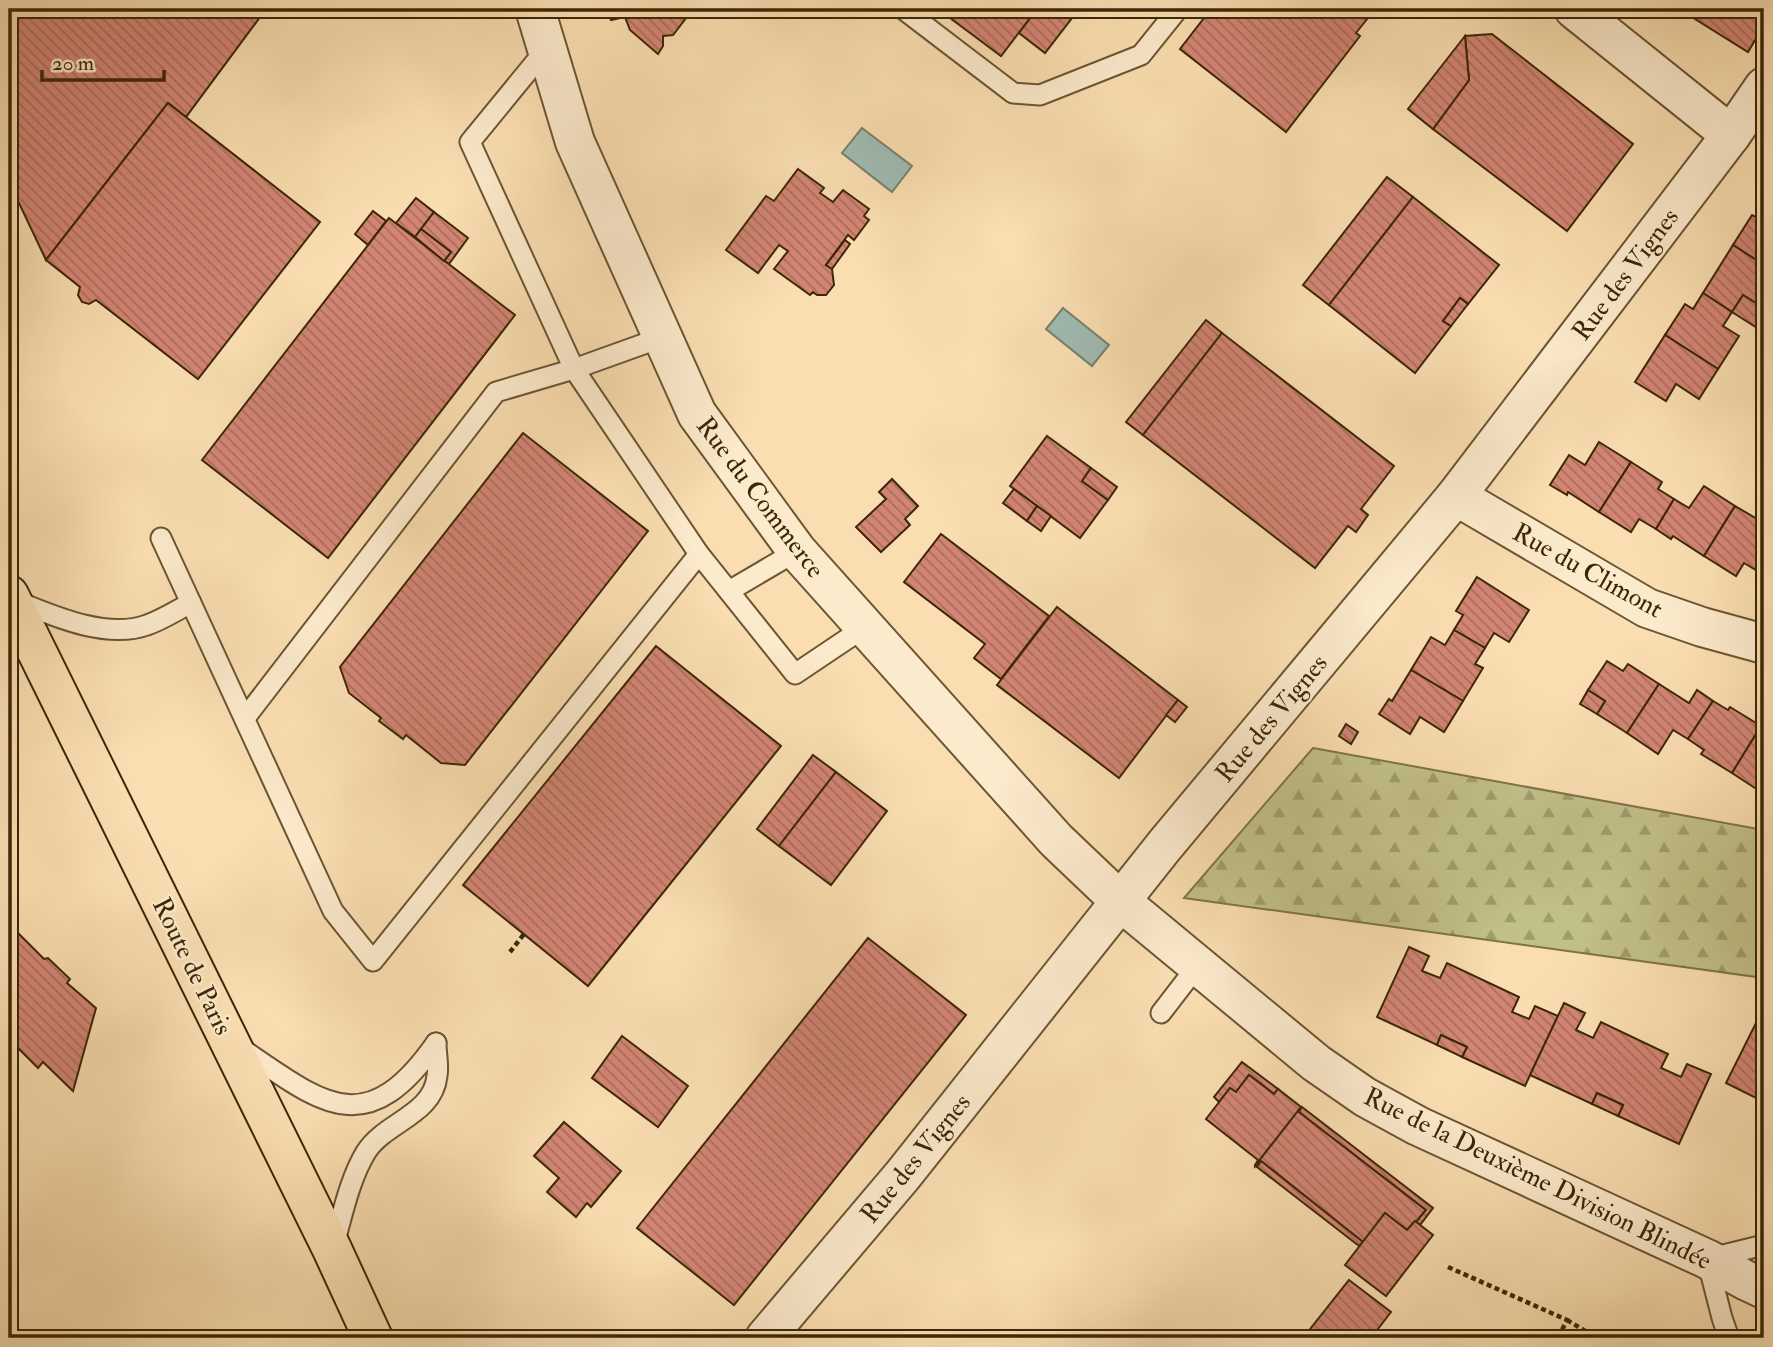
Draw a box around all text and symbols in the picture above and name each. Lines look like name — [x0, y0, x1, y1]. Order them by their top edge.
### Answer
scale bar — [42, 38, 164, 82]
text: 20 m — [52, 50, 94, 77]
street label: Rue des Vignes — [1566, 202, 1686, 347]
street label: Rue du Commerce — [689, 411, 831, 585]
street label: Rue du Climont — [1507, 516, 1668, 625]
street label: Rue des Vignes — [1209, 648, 1335, 789]
street label: Route de Paris — [145, 892, 239, 1040]
street label: Rue de la Deuxième Division Blindée — [1359, 1081, 1717, 1277]
street label: Rue des Vignes — [854, 1087, 978, 1230]

